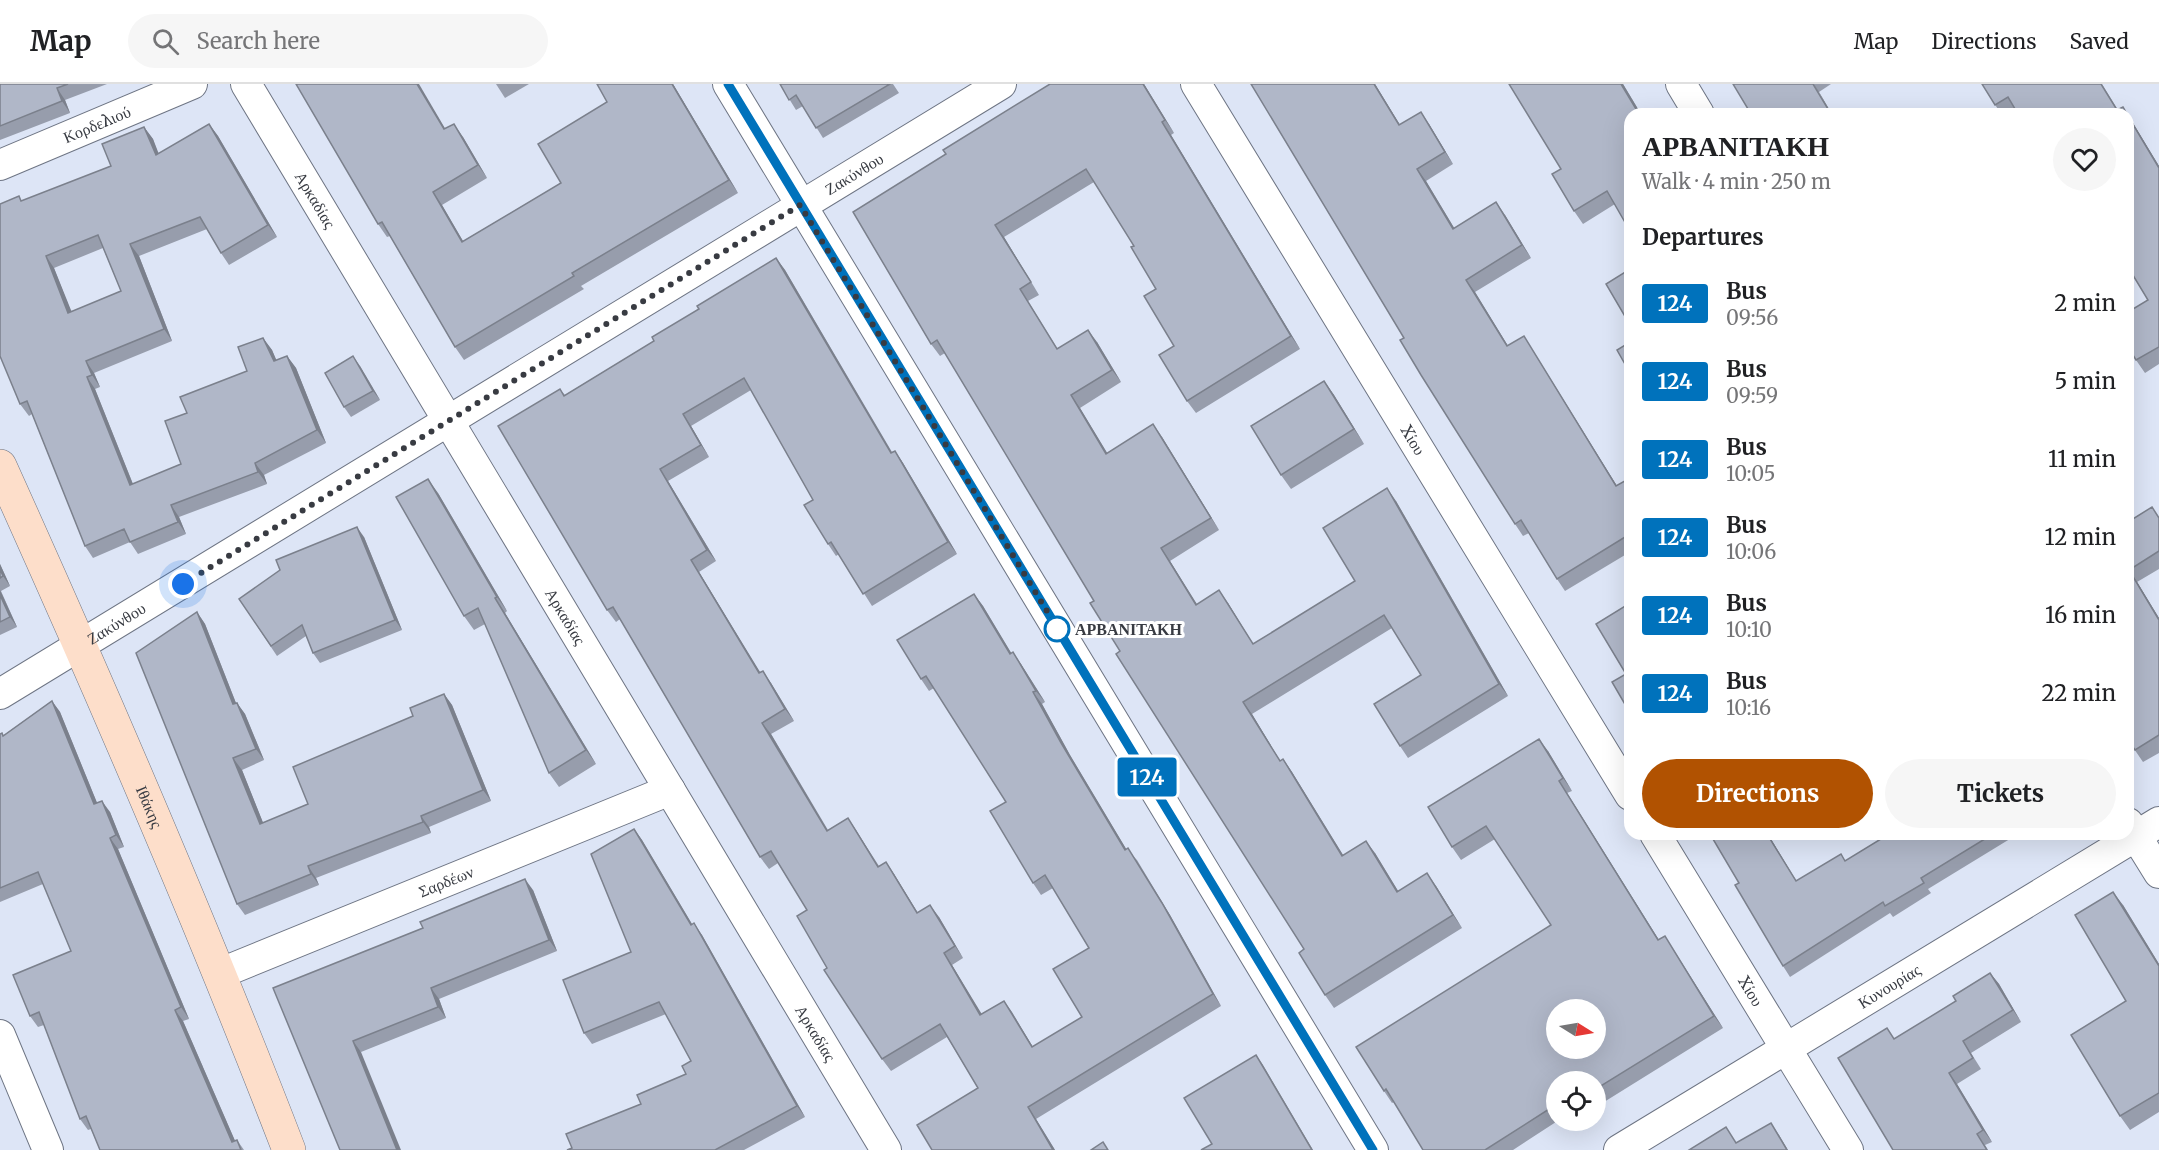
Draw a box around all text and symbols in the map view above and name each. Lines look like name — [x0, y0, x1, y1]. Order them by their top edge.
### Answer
search box — [128, 14, 548, 68]
text: Map — [30, 23, 92, 59]
icon: search — [149, 25, 182, 58]
text: Search here — [197, 27, 320, 55]
text: Map — [1854, 28, 1898, 55]
text: Directions — [1931, 28, 2036, 55]
text: Saved — [2069, 28, 2129, 55]
street label: Κορδελιού — [60, 101, 134, 147]
text: ΑΡΒΑΝΙΤΑΚΗ — [1642, 128, 1829, 164]
button: heart — [2053, 128, 2116, 191]
street label: Ζακύνθου — [821, 148, 887, 199]
street label: Αρκαδίας — [291, 168, 340, 232]
text: Walk · 4 min · 250 m — [1642, 169, 1831, 194]
text: Departures — [1642, 223, 1764, 251]
text: Bus — [1726, 277, 1767, 305]
text: 2 min — [2054, 289, 2116, 317]
text: 124 — [1658, 290, 1692, 317]
text: 09:56 — [1726, 305, 1778, 330]
text: Bus — [1726, 355, 1767, 383]
text: 5 min — [2054, 367, 2116, 395]
text: 124 — [1658, 368, 1692, 395]
text: 09:59 — [1726, 383, 1778, 408]
street label: Χίου — [1396, 421, 1430, 459]
text: Bus — [1726, 433, 1767, 461]
text: 11 min — [2048, 445, 2116, 473]
text: 124 — [1658, 446, 1692, 473]
text: 10:05 — [1726, 461, 1775, 486]
text: Bus — [1726, 511, 1767, 539]
text: 12 min — [2045, 523, 2116, 551]
text: 124 — [1658, 524, 1692, 551]
text: 10:06 — [1726, 539, 1776, 564]
your location — [168, 569, 198, 599]
street label: Αρκαδίας — [541, 584, 591, 649]
text: Bus — [1726, 589, 1767, 617]
street label: Ζακύνθου — [83, 598, 149, 649]
text: 16 min — [2045, 601, 2116, 629]
text: 124 — [1658, 602, 1692, 629]
marker: ΑΡΒΑΝΙΤΑΚΗ — [1044, 616, 1070, 642]
text: 10:10 — [1726, 617, 1772, 642]
place label: ΑΡΒΑΝΙΤΑΚΗ — [1075, 619, 1182, 639]
text: Bus — [1726, 667, 1767, 695]
text: 22 min — [2042, 679, 2116, 707]
text: 124 — [1658, 680, 1692, 707]
text: 10:16 — [1726, 695, 1771, 720]
line badge: 124 — [1112, 758, 1182, 796]
button: Directions — [1642, 759, 1873, 828]
button: Tickets — [1885, 759, 2116, 828]
text: 124 — [1130, 764, 1164, 791]
street label: Ιθάκης — [132, 782, 168, 831]
street label: Σαρδέων — [416, 861, 477, 901]
street label: Κυνουρίας — [1854, 959, 1925, 1013]
street label: Χίου — [1734, 972, 1768, 1010]
north arrow — [1546, 999, 1606, 1059]
map controls — [1546, 999, 1606, 1131]
street label: Αρκαδίας — [791, 1001, 841, 1066]
button: locate — [1546, 1071, 1606, 1131]

